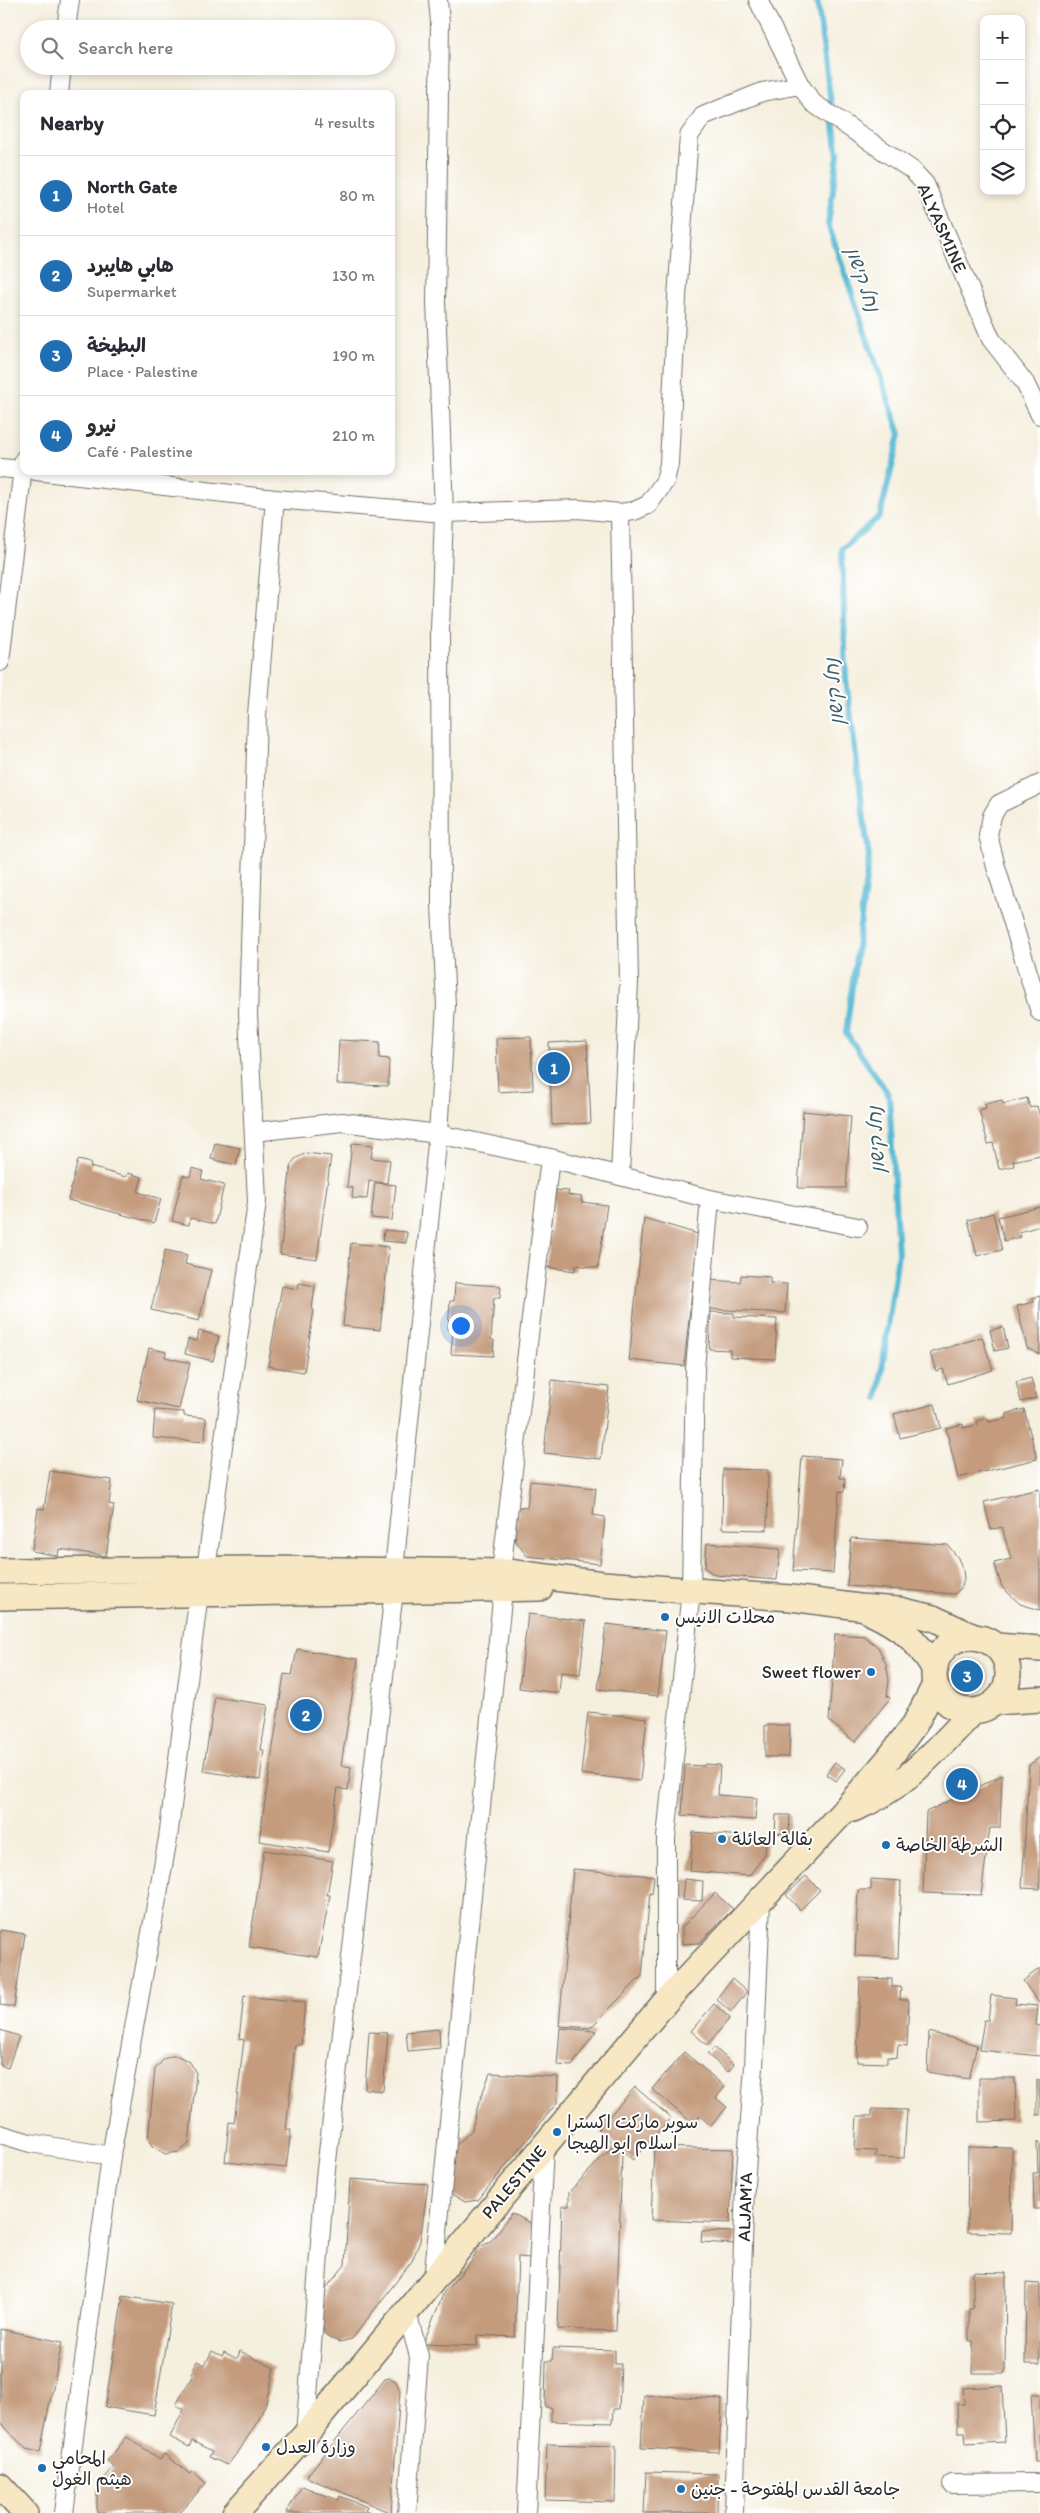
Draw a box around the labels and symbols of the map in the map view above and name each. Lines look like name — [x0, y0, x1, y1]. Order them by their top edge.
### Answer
street label: ALYASMINE — [913, 180, 971, 276]
water label: נחל קישון — [840, 244, 885, 316]
water label: נחל קישון — [819, 656, 849, 726]
pin: 1 — [538, 1049, 570, 1087]
water label: נחל קישון — [863, 1104, 890, 1174]
your location — [448, 1313, 474, 1339]
place label: محلات الانيس — [675, 1606, 775, 1628]
marker: محلات الانيس — [659, 1611, 671, 1623]
pin: 3 — [951, 1657, 983, 1695]
place label: Sweet flower — [762, 1661, 862, 1683]
marker: Sweet flower — [865, 1666, 877, 1678]
pin: 2 — [290, 1696, 322, 1734]
pin: 4 — [946, 1765, 978, 1803]
place label: بقالة العائلة — [732, 1828, 813, 1850]
marker: بقالة العائلة — [716, 1833, 728, 1845]
place label: الشرطة الخاصة — [896, 1834, 1003, 1856]
marker: الشرطة الخاصة — [880, 1839, 892, 1851]
place label: سوبر ماركت اكسترا اسلام ابو الهيجا — [567, 2111, 698, 2157]
marker: سوبر ماركت اكسترا اسلام ابو الهيجا — [551, 2126, 563, 2138]
street label: PALESTINE — [477, 2141, 551, 2223]
street label: ALJAM'A — [733, 2171, 757, 2242]
place label: وزارة العدل — [276, 2436, 356, 2458]
marker: وزارة العدل — [260, 2441, 272, 2453]
place label: المحامي هيثم الغول — [52, 2447, 132, 2493]
marker: المحامي هيثم الغول — [36, 2462, 48, 2474]
place label: جامعة القدس المفتوحة - جنين — [691, 2478, 900, 2500]
marker: جامعة القدس المفتوحة - جنين — [675, 2483, 687, 2495]

